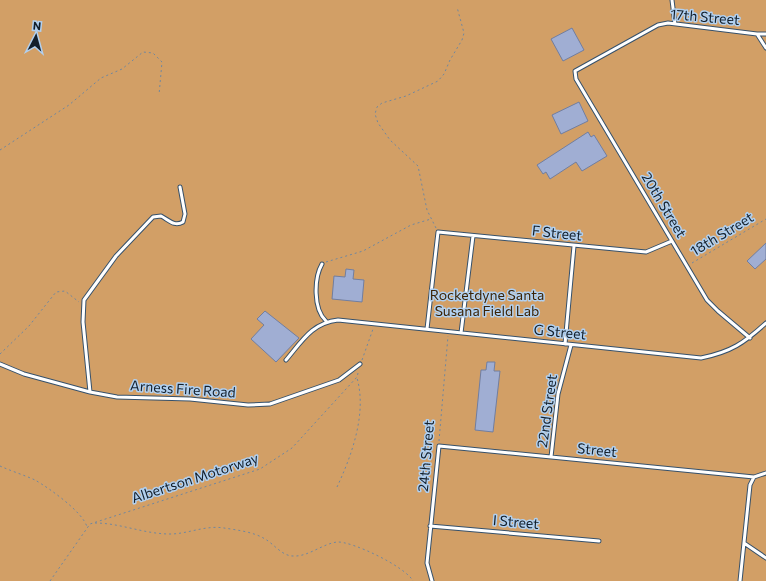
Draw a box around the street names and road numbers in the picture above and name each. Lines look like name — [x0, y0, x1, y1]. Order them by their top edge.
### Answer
street label: 17th Street — [670, 5, 741, 28]
street label: 20th Street — [638, 169, 691, 241]
street label: 18th Street — [687, 208, 757, 259]
street label: F Street — [531, 221, 583, 244]
street label: G Street — [533, 320, 587, 343]
street label: 22nd Street — [533, 373, 560, 449]
street label: Arness Fire Road — [130, 376, 236, 401]
street label: 24th Street — [414, 419, 437, 493]
street label: Street — [576, 439, 618, 460]
street label: Albertson Motorway — [129, 449, 260, 506]
street label: I Street — [492, 511, 540, 532]

